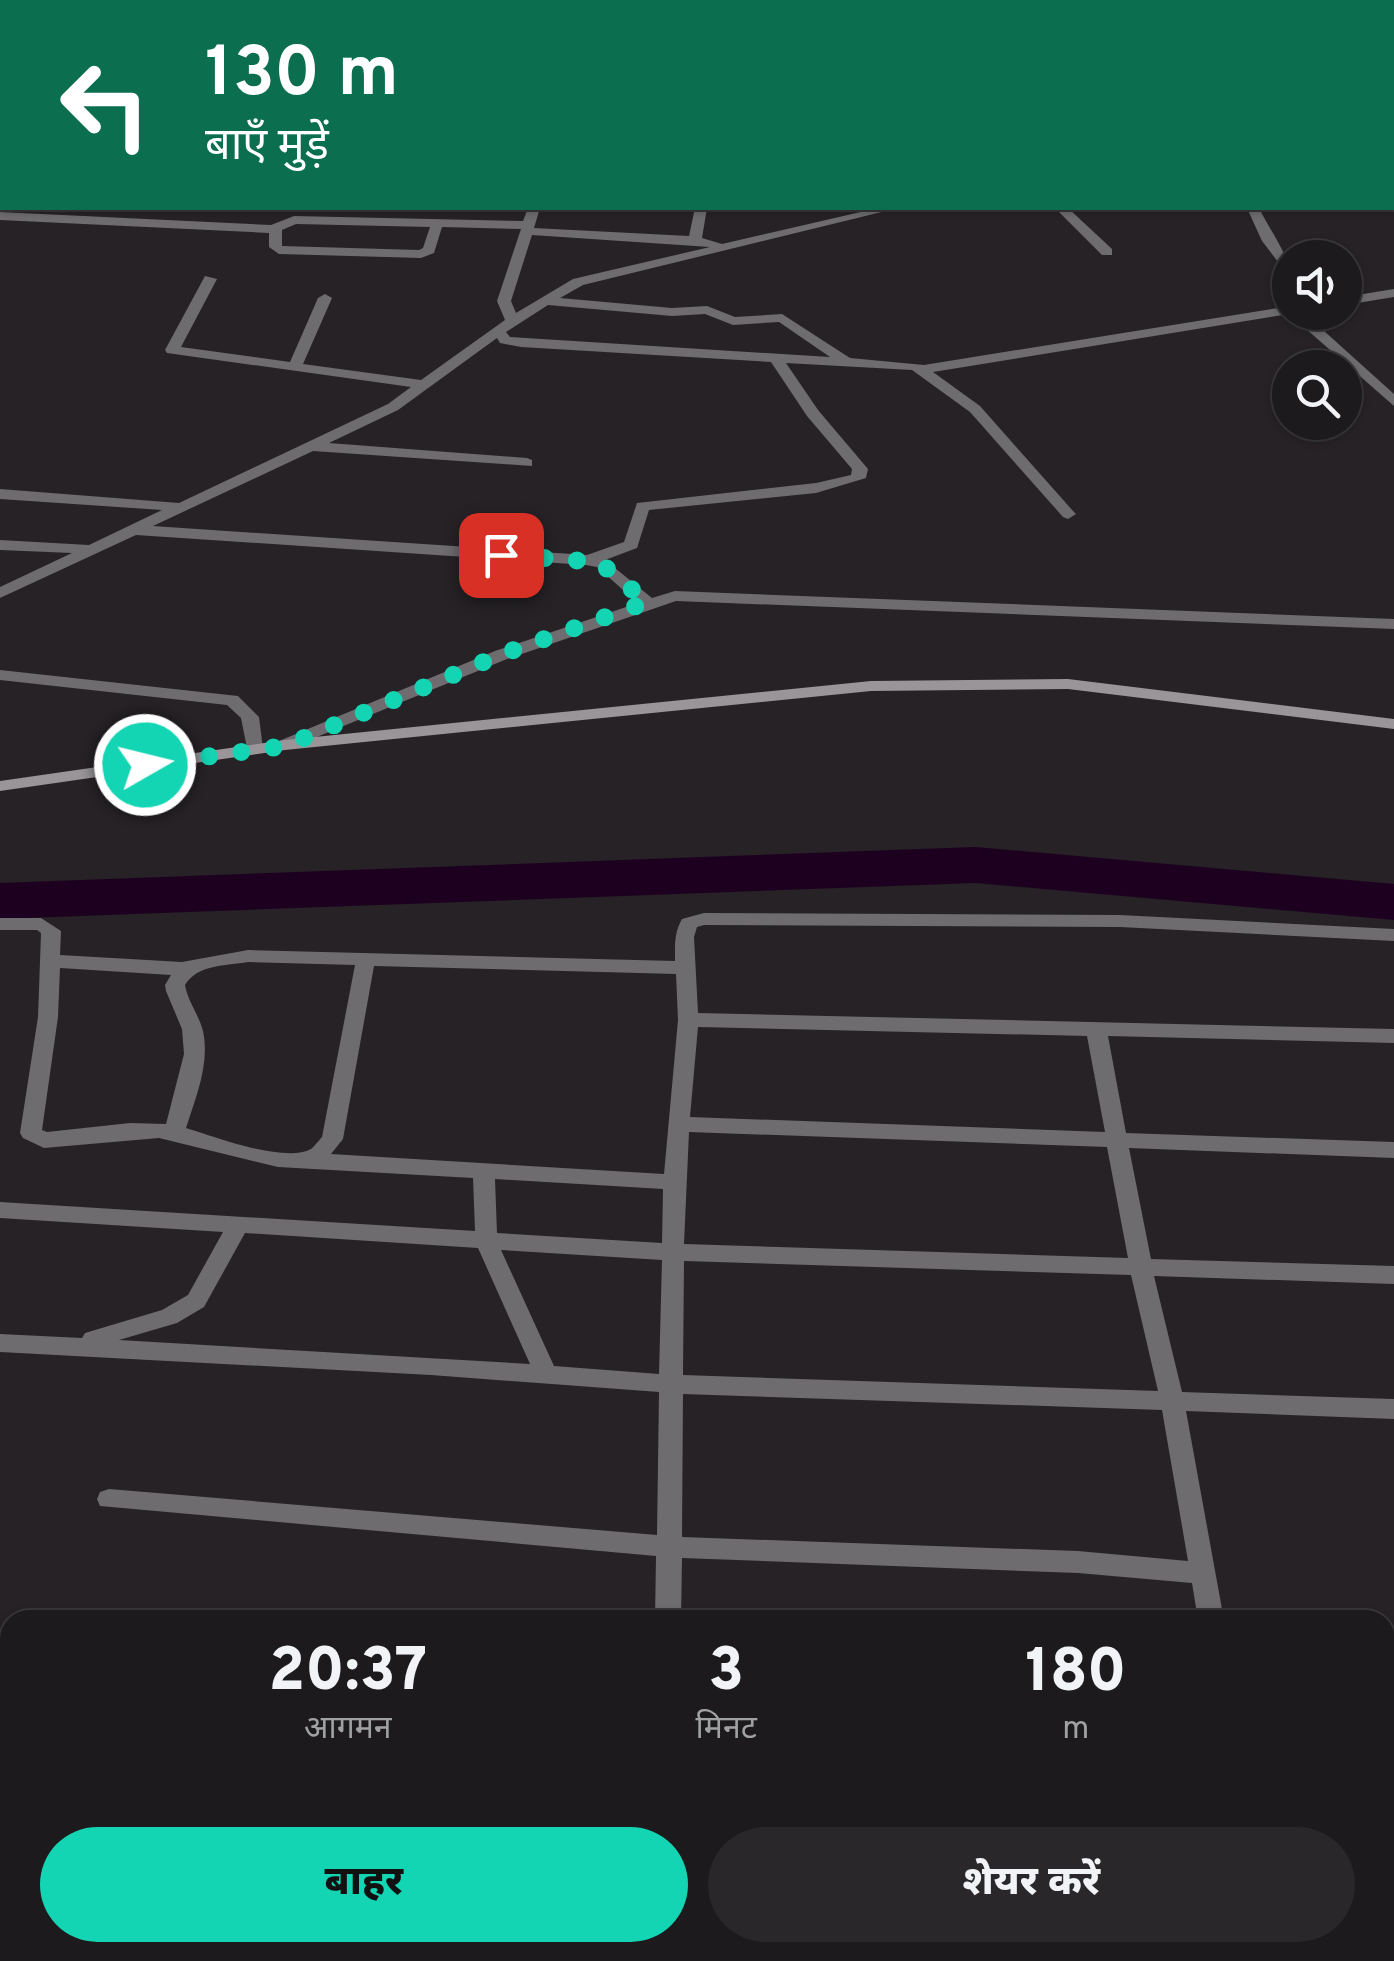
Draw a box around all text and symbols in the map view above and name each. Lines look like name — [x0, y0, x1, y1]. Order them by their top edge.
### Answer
text: 130 m — [205, 32, 399, 121]
icon: left — [40, 40, 170, 170]
text: बाएँ मुड़ें — [205, 119, 329, 176]
map controls — [1272, 240, 1362, 440]
button: sound — [1272, 240, 1362, 330]
button: search — [1272, 350, 1362, 440]
pin — [459, 513, 544, 598]
icon: arrive — [474, 528, 529, 583]
position arrow — [93, 713, 197, 817]
text: 20:37 — [268, 1636, 427, 1712]
text: 3 — [708, 1636, 744, 1712]
text: 180 — [1025, 1637, 1127, 1713]
text: आगमन — [304, 1710, 392, 1750]
text: मिनट — [695, 1710, 757, 1750]
text: m — [1062, 1710, 1089, 1750]
button: बाहर — [40, 1827, 688, 1942]
button: शेयर करें — [708, 1827, 1355, 1942]

